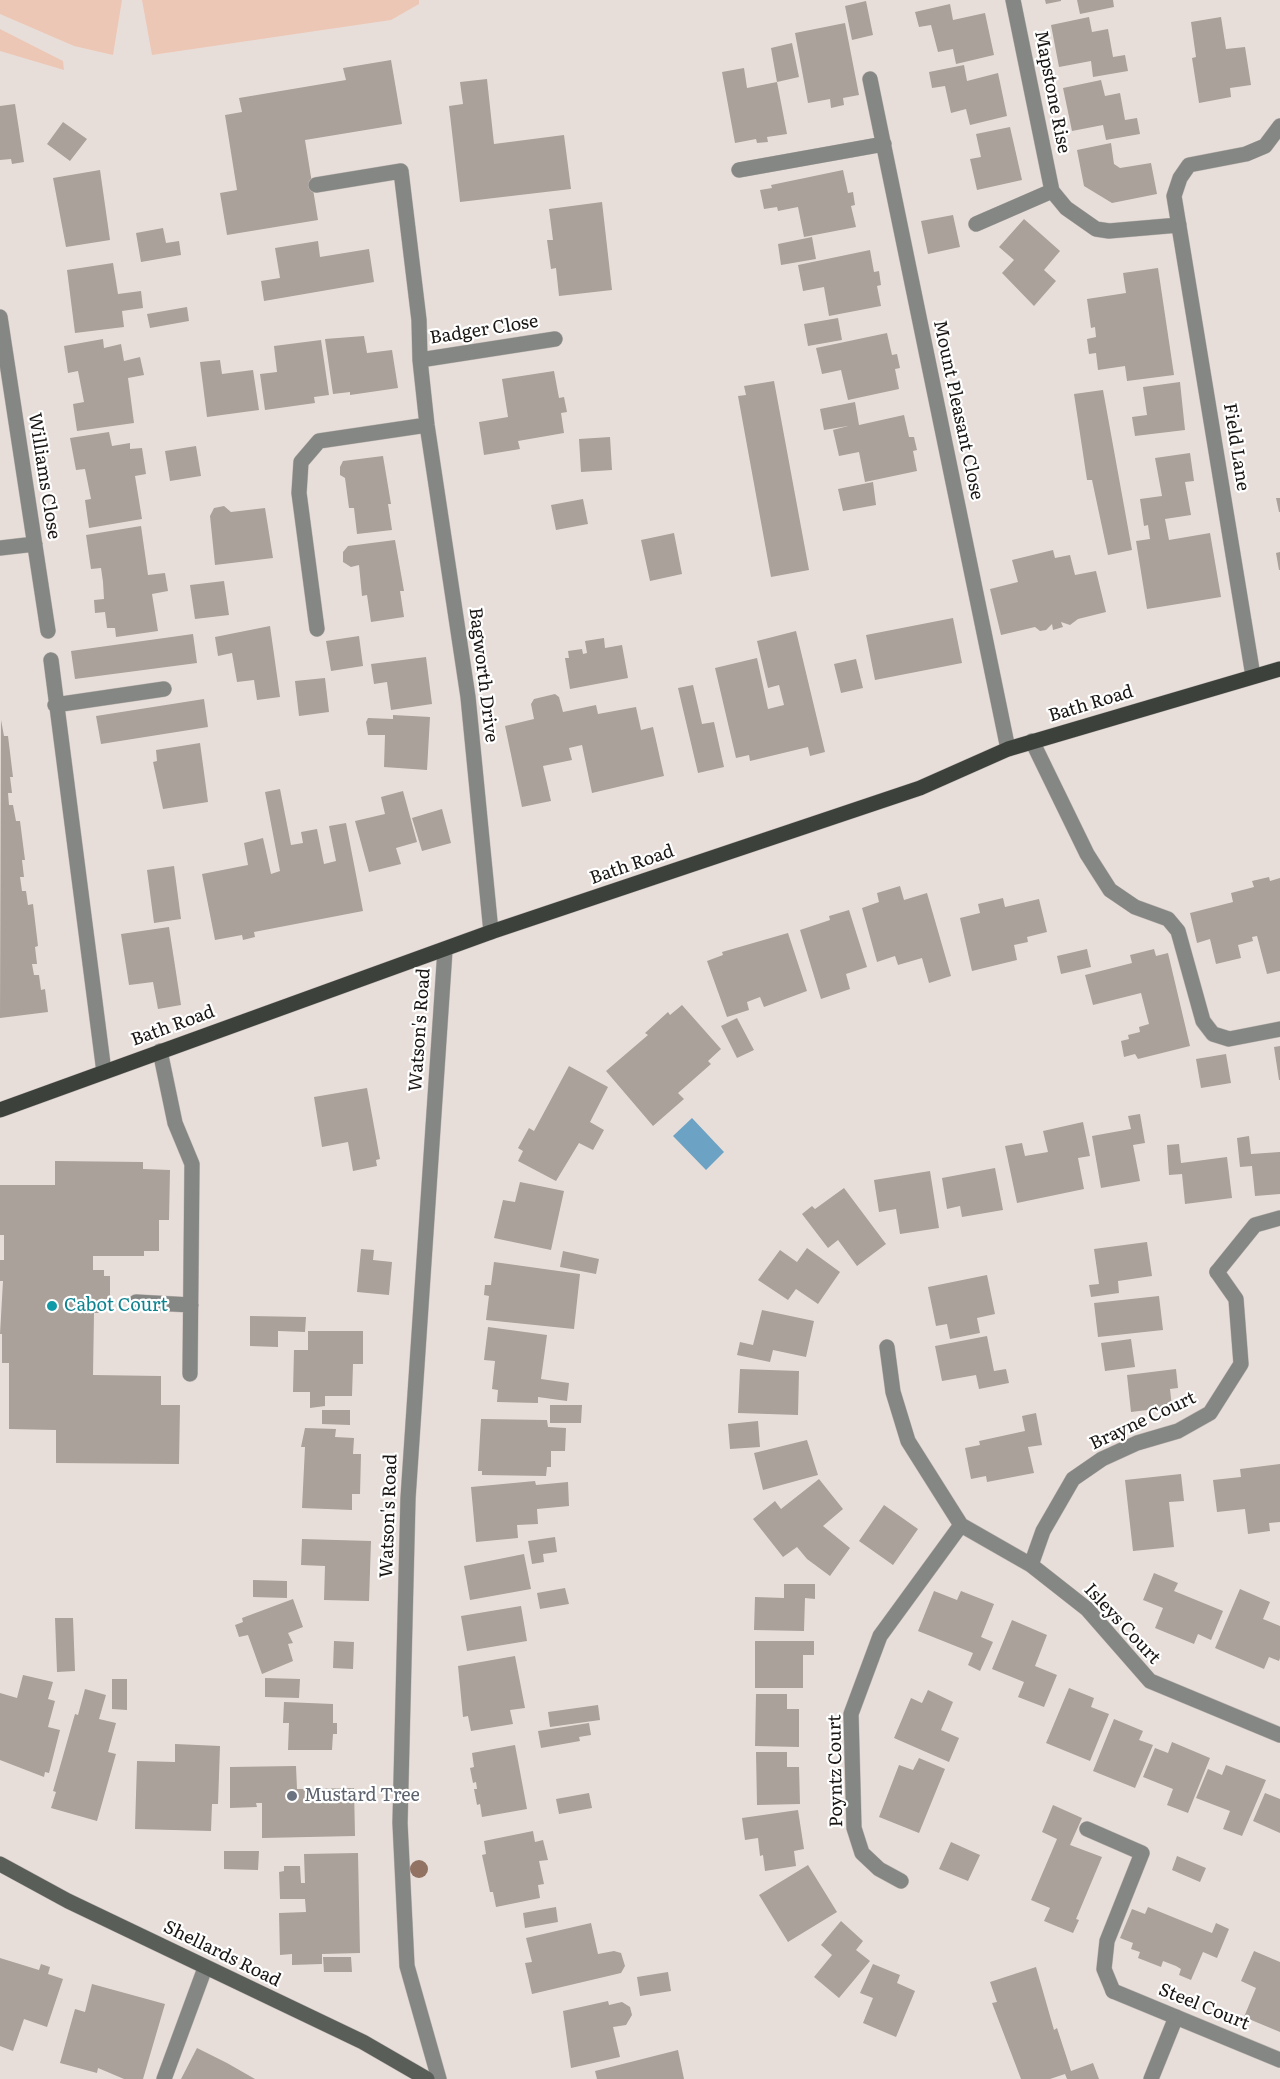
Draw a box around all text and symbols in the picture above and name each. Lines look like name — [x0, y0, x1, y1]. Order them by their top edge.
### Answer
street label: Mapstone Rise — [1029, 29, 1075, 155]
street label: Badger Close — [428, 311, 540, 349]
street label: Mount Pleasant Close — [928, 318, 988, 502]
street label: Field Lane — [1218, 402, 1254, 492]
street label: Williams Close — [23, 411, 65, 541]
street label: Bagworth Drive — [464, 606, 502, 744]
street label: Bath Road — [1046, 681, 1136, 727]
street label: Bath Road — [587, 841, 677, 889]
street label: Watson's Road — [405, 967, 435, 1093]
street label: Bath Road — [128, 1001, 218, 1051]
place label: Cabot Court — [64, 1295, 168, 1317]
marker: Cabot Court — [45, 1299, 59, 1313]
street label: Brayne Court — [1087, 1387, 1199, 1455]
street label: Watson's Road — [376, 1454, 402, 1578]
street label: Isleys Court — [1079, 1579, 1165, 1669]
street label: Poyntz Court — [824, 1714, 848, 1828]
place label: Mustard Tree — [304, 1785, 420, 1807]
marker: Mustard Tree — [285, 1789, 299, 1803]
street label: Shellards Road — [160, 1916, 284, 1992]
street label: Steel Court — [1155, 1979, 1253, 2035]

